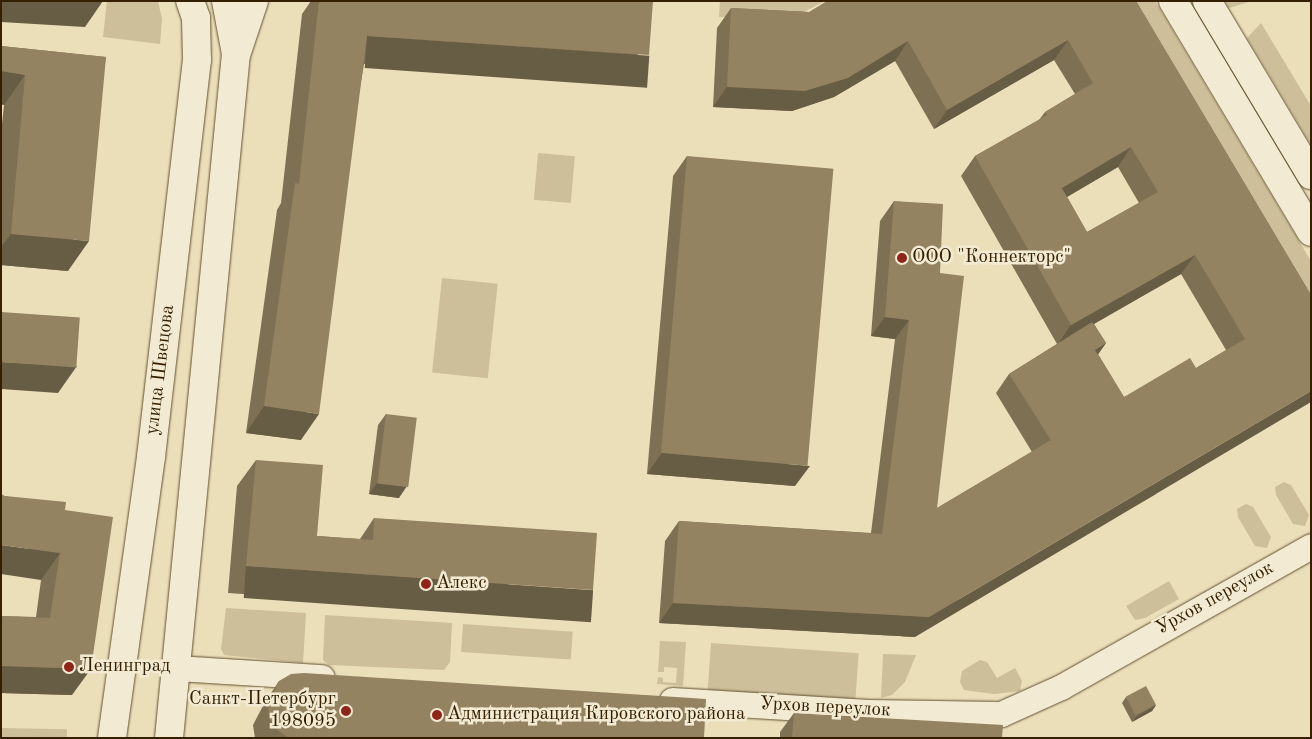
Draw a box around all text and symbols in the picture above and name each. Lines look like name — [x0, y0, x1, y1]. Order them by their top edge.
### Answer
place label: ООО "Коннекторс" — [912, 247, 1071, 269]
marker: ООО "Коннекторс" — [896, 252, 908, 264]
street label: улица Швецова — [142, 304, 180, 436]
street label: Урхов переулок — [1152, 557, 1278, 641]
place label: Алекс — [436, 573, 487, 595]
marker: Алекс — [420, 578, 432, 590]
place label: Ленинград — [79, 656, 170, 678]
marker: Ленинград — [63, 661, 75, 673]
place label: Санкт-Петербург 198095 — [189, 689, 336, 733]
street label: Урхов переулок — [759, 693, 891, 723]
place label: Администрация Кировского района — [447, 704, 745, 726]
marker: Санкт-Петербург 198095 — [340, 705, 352, 717]
marker: Администрация Кировского района — [431, 709, 443, 721]

